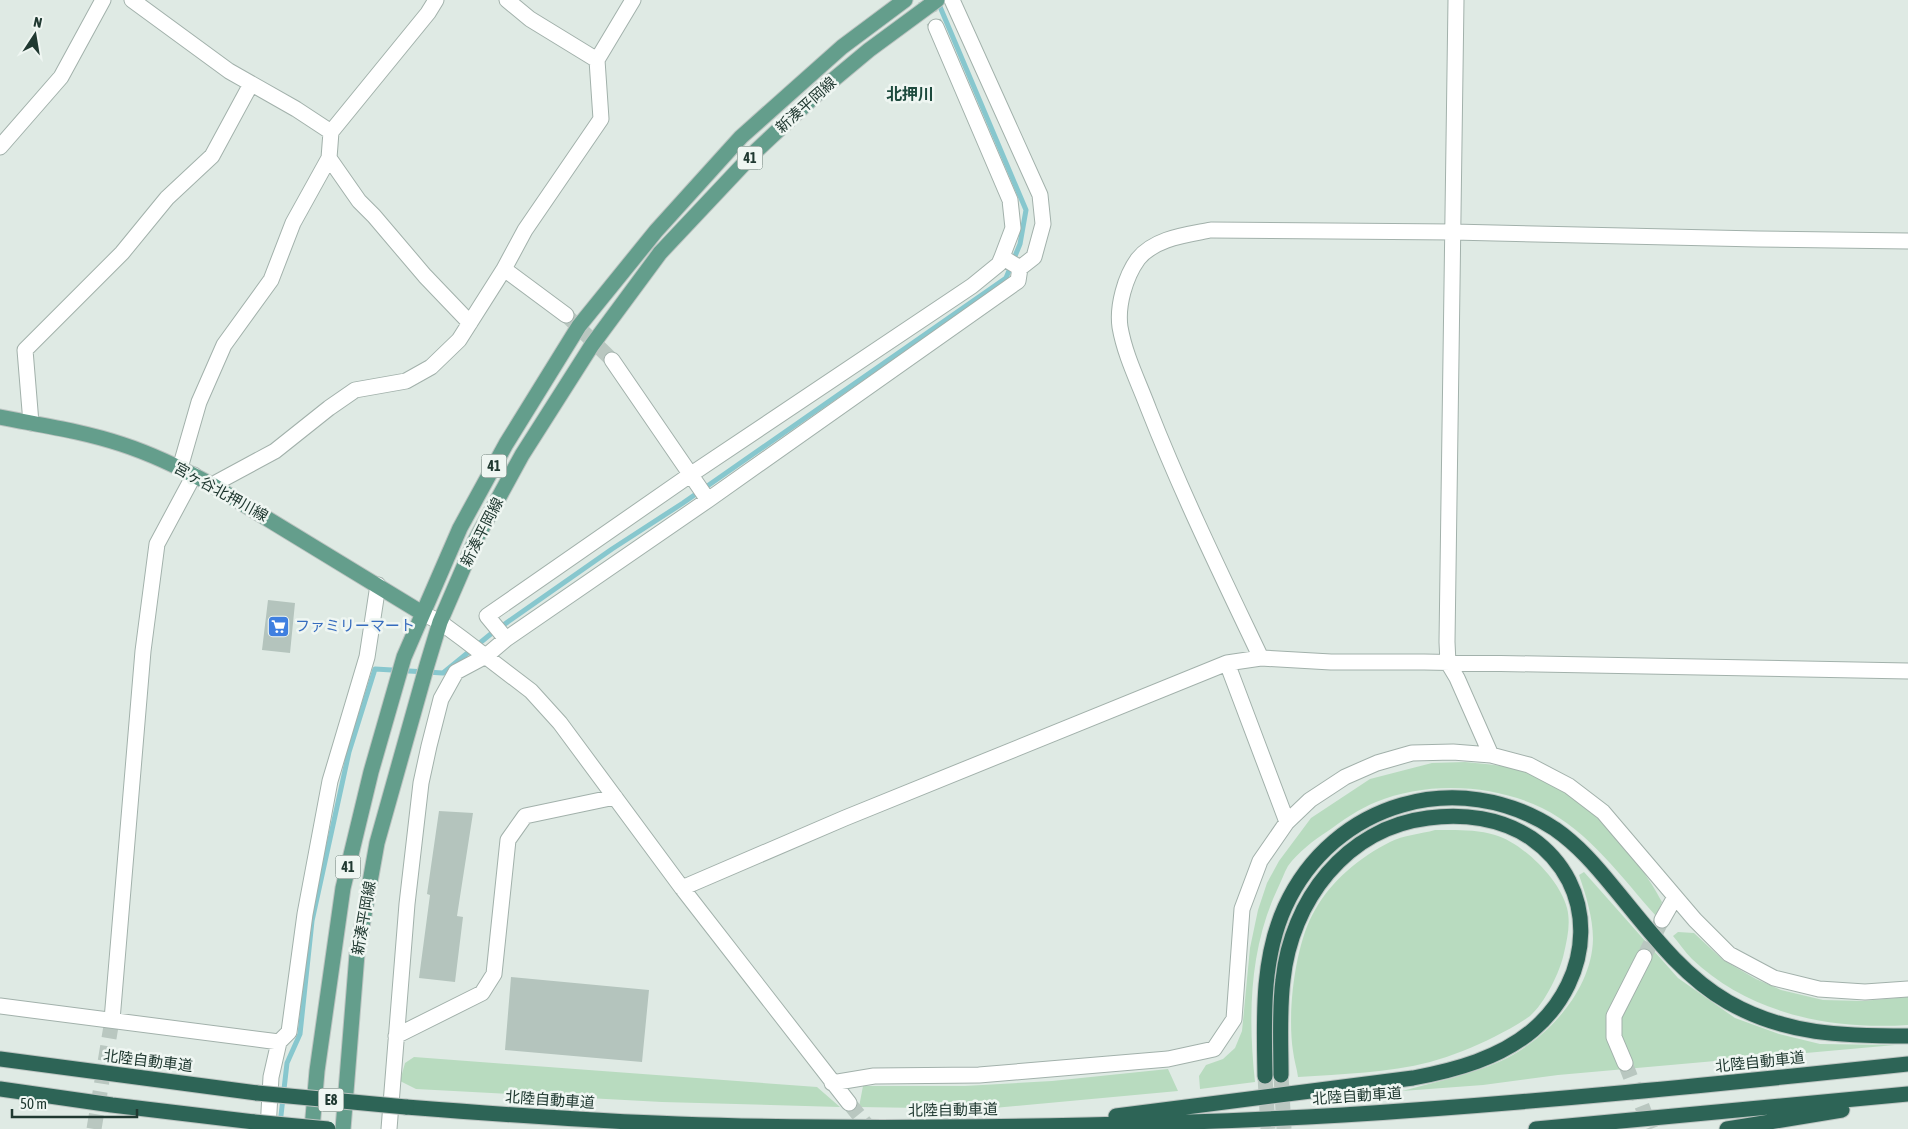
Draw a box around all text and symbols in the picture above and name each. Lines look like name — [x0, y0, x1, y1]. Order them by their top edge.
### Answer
north arrow — [10, 10, 60, 60]
text: N — [32, 14, 43, 31]
street label: 新湊平岡線 — [772, 73, 839, 136]
district label: 北押川 — [886, 85, 934, 103]
road number: 41 — [738, 146, 762, 170]
road number: 41 — [482, 454, 506, 478]
street label: 宮ヶ谷北押川線 — [171, 459, 271, 524]
street label: 新湊平岡線 — [457, 494, 506, 569]
supermarket icon: ファミリーマート — [267, 614, 291, 638]
place label: ファミリーマート — [295, 617, 415, 634]
road number: 41 — [336, 856, 360, 879]
street label: 新湊平岡線 — [349, 879, 378, 956]
street label: 北陸自動車道 — [102, 1047, 194, 1074]
street label: 北陸自動車道 — [1714, 1048, 1806, 1075]
street label: 北陸自動車道 — [1311, 1084, 1402, 1107]
scale bar — [12, 1086, 138, 1118]
road number: E8 — [318, 1088, 344, 1112]
street label: 北陸自動車道 — [505, 1088, 596, 1111]
text: 50 m — [20, 1095, 47, 1112]
street label: 北陸自動車道 — [908, 1100, 998, 1119]

